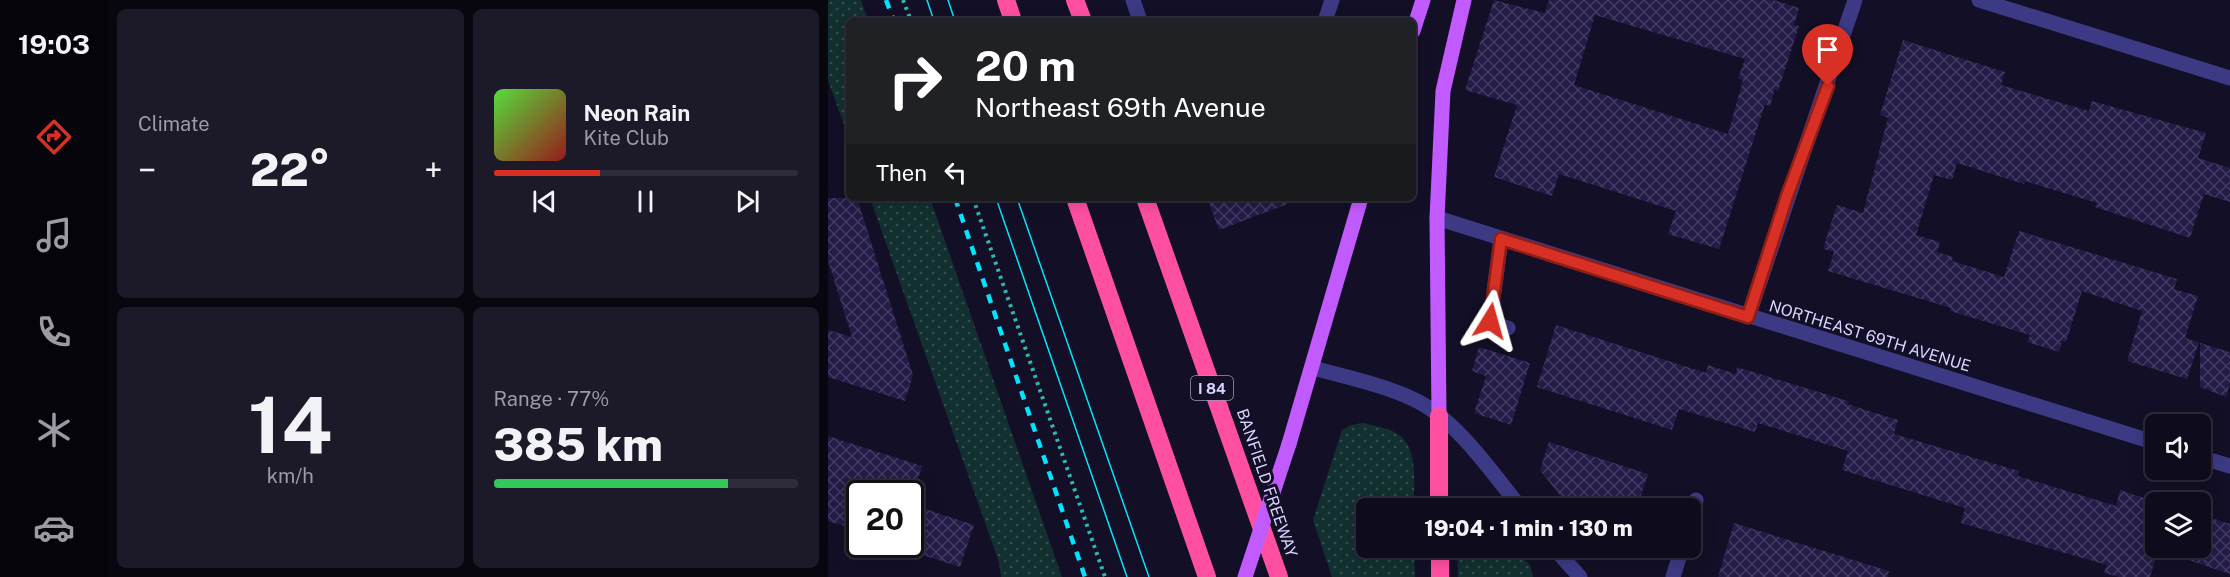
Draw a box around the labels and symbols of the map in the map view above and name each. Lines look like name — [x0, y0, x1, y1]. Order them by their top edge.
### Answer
pin — [1802, 24, 1853, 86]
position arrow — [1458, 289, 1522, 353]
street label: NORTHEAST 69TH AVENUE — [1767, 296, 1973, 376]
road number: I 84 — [1191, 376, 1233, 400]
street label: BANFIELD FREEWAY — [1233, 406, 1301, 560]
speed limit sign: 20 — [846, 480, 924, 558]

